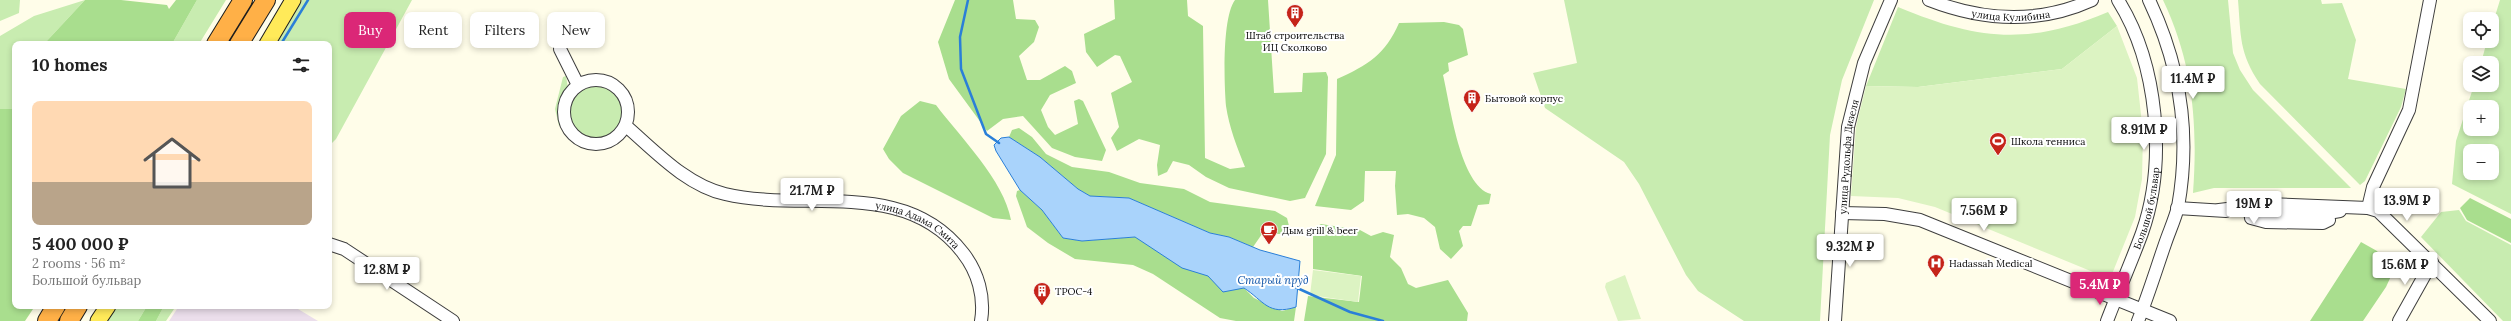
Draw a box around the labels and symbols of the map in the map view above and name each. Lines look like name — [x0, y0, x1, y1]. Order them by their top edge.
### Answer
building icon: Штаб строительства ИЦ Сколково — [1285, 3, 1305, 28]
street label: улица Кулибина — [1971, 7, 2051, 24]
place label: Штаб строительства ИЦ Сколково — [1246, 29, 1344, 54]
pin: 11.4M ₽ — [2156, 66, 2230, 100]
building icon: Бытовой корпус — [1462, 88, 1482, 113]
place label: Бытовой корпус — [1485, 92, 1563, 105]
street label: улица Рудольфа Дизеля — [1836, 98, 1862, 215]
pin: 8.91M ₽ — [2107, 117, 2181, 151]
sports icon: Школа тенниса — [1988, 131, 2008, 156]
place label: Школа тенниса — [2011, 135, 2085, 148]
street label: Большой бульвар — [2130, 167, 2162, 251]
pin: 21.7M ₽ — [775, 178, 849, 212]
pin: 13.9M ₽ — [2370, 188, 2444, 222]
pin: 19M ₽ — [2226, 191, 2282, 225]
pin: 7.56M ₽ — [1947, 198, 2021, 232]
street label: улица Адама Смита — [874, 199, 962, 252]
cafe icon: Дым grill & beer — [1259, 220, 1279, 245]
place label: Дым grill & beer — [1282, 224, 1358, 237]
pin: 9.32M ₽ — [1813, 234, 1887, 268]
pin: 15.6M ₽ — [2368, 252, 2442, 286]
hospital icon: Hadassah Medical — [1926, 253, 1946, 278]
pin: 12.8M ₽ — [350, 257, 424, 291]
place label: Hadassah Medical — [1949, 257, 2033, 270]
pin: 5.4M ₽ — [2067, 272, 2133, 306]
water label: Старый пруд — [1238, 273, 1308, 287]
building icon: TPOC-4 — [1032, 281, 1052, 306]
place label: TPOC-4 — [1055, 285, 1093, 298]

